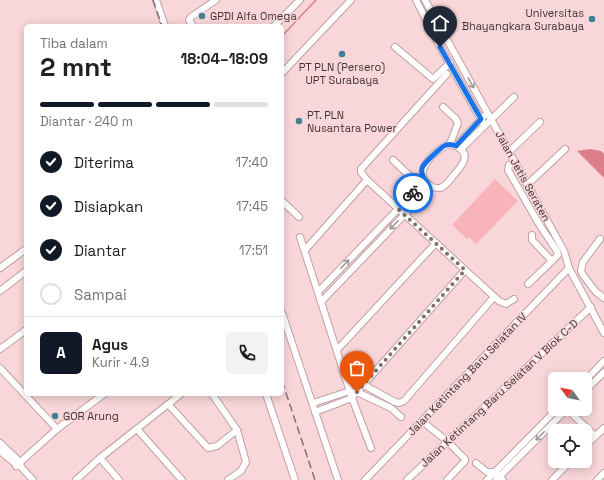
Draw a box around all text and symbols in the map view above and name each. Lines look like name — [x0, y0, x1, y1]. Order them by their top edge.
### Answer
pin — [423, 6, 457, 47]
place label: Universitas Bhayangkara Surabaya — [462, 6, 585, 33]
place label: GPDI Alfa Omega — [210, 9, 297, 23]
marker: GPDI Alfa Omega — [197, 11, 207, 21]
icon: home — [429, 12, 451, 34]
marker: Universitas Bhayangkara Surabaya — [587, 14, 597, 24]
text: Tiba dalam — [40, 35, 108, 52]
text: 18:04–18:09 — [180, 49, 268, 68]
marker: PT PLN (Persero) UPT Surabaya — [337, 49, 347, 59]
text: 2 mnt — [40, 50, 112, 84]
place label: PT PLN (Persero) UPT Surabaya — [299, 60, 385, 87]
one-way arrow — [467, 77, 475, 89]
place label: PT. PLN Nusantara Power — [307, 108, 397, 135]
text: Diantar · 240 m — [40, 113, 133, 130]
marker: PT. PLN Nusantara Power — [294, 116, 304, 126]
street label: Jalan Jetis Seraten — [492, 128, 554, 224]
icon: check — [40, 151, 62, 173]
text: Diterima — [74, 153, 134, 172]
text: 17:40 — [235, 154, 268, 171]
courier — [393, 173, 433, 213]
icon: bike — [402, 182, 424, 204]
icon: check — [40, 195, 62, 217]
text: Disiapkan — [74, 197, 143, 216]
text: 17:45 — [236, 198, 268, 215]
one-way arrow — [390, 220, 399, 230]
icon: check — [40, 239, 62, 261]
text: Diantar — [74, 241, 126, 260]
text: 17:51 — [239, 242, 268, 259]
one-way arrow — [340, 259, 350, 269]
text: Sampai — [74, 285, 127, 304]
street label: Jalan Ketintang Baru Selatan IV — [404, 309, 530, 439]
street label: Jalan Ketintang Baru Selatan V Blok C-D — [417, 316, 581, 470]
button: phone — [226, 332, 268, 374]
text: Agus — [92, 335, 128, 354]
text: A — [56, 343, 66, 362]
pin — [340, 351, 374, 392]
text: Kurir · 4.9 — [92, 354, 149, 371]
icon: bag — [346, 357, 368, 379]
north arrow — [548, 372, 592, 416]
map controls — [548, 372, 592, 468]
place label: GOR Arung — [63, 409, 119, 423]
marker: GOR Arung — [50, 411, 60, 421]
button: locate — [548, 424, 592, 468]
one-way arrow — [535, 432, 545, 441]

